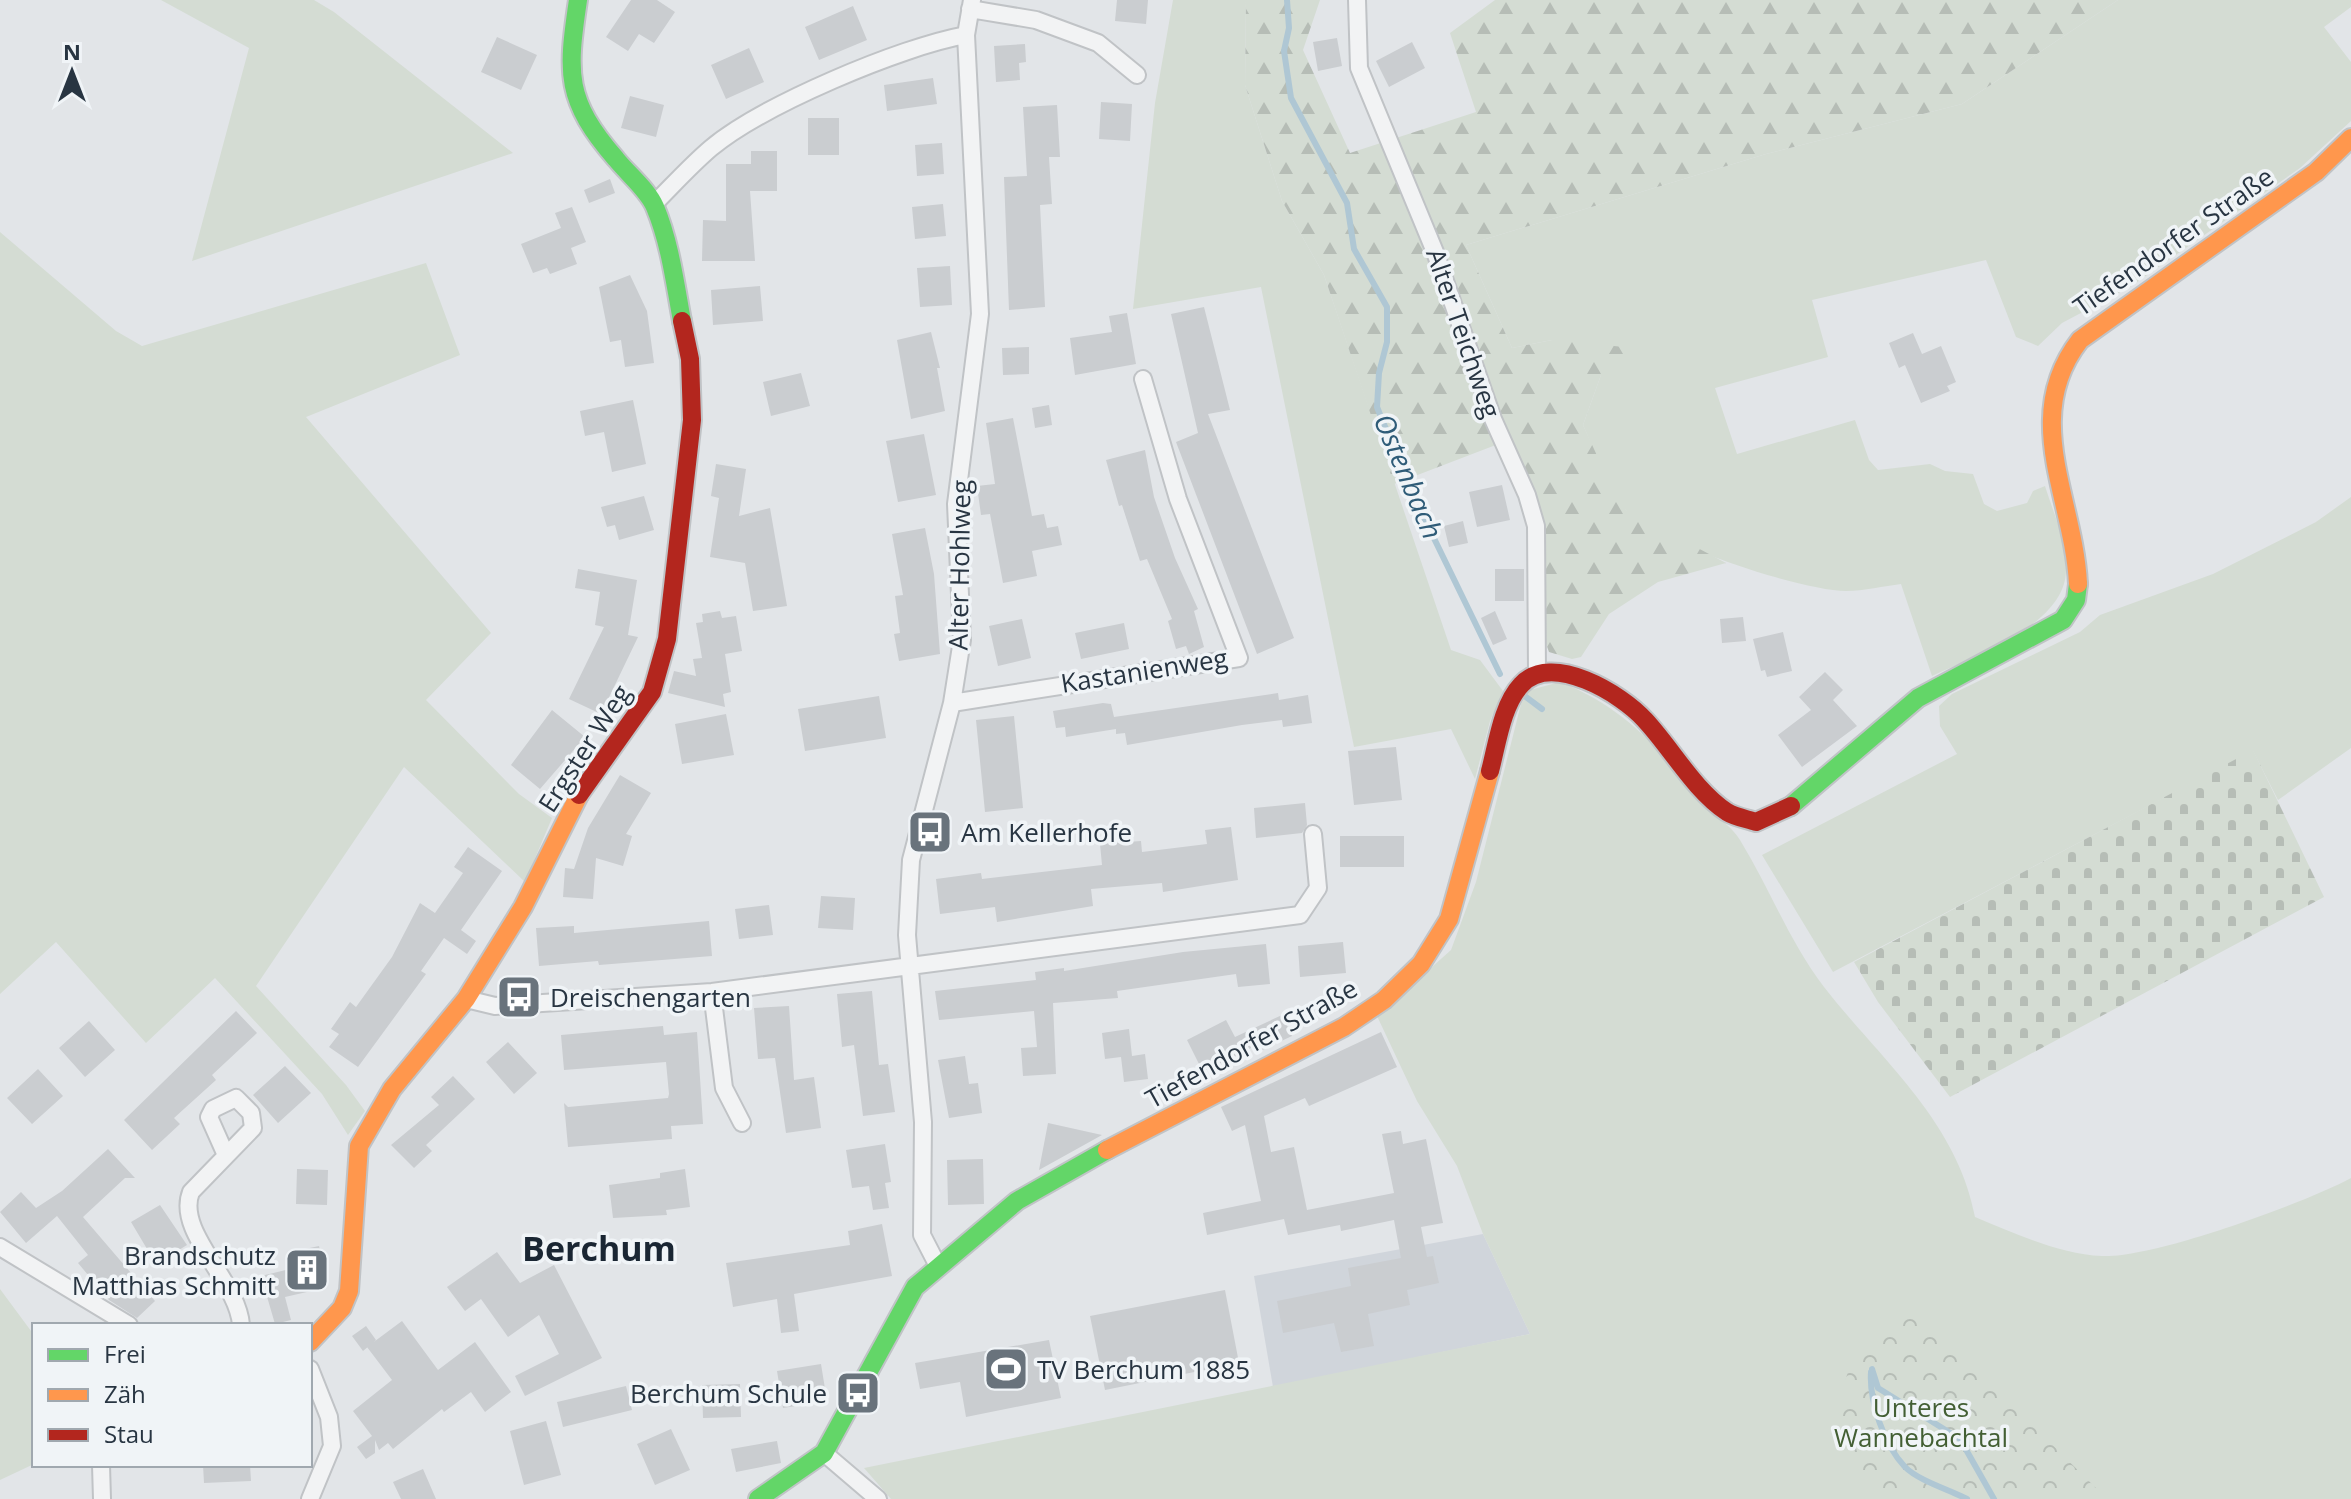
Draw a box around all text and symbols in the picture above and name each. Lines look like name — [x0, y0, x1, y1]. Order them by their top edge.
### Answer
north arrow — [32, 32, 112, 112]
text: N — [63, 36, 81, 66]
street label: Tiefendorfer Straße — [2066, 158, 2280, 324]
street label: Alter Teichweg — [1418, 243, 1510, 423]
water label: Ostenbach — [1366, 408, 1452, 544]
street label: Alter Hohlweg — [940, 479, 978, 651]
street label: Kastanienweg — [1058, 639, 1230, 701]
street label: Ergster Weg — [529, 677, 639, 819]
bus stop icon: Am Kellerhofe — [906, 808, 954, 856]
place label: Am Kellerhofe — [961, 814, 1132, 850]
street label: Tiefendorfer Straße — [1139, 970, 1363, 1116]
bus stop icon: Dreischengarten — [495, 973, 543, 1021]
place label: Dreischengarten — [550, 979, 751, 1015]
district label: Berchum — [522, 1225, 676, 1271]
place label: Brandschutz Matthias Schmitt — [72, 1237, 276, 1303]
building icon: Brandschutz Matthias Schmitt — [283, 1246, 331, 1294]
legend — [32, 1323, 312, 1467]
text: Frei — [104, 1337, 146, 1370]
sports icon: TV Berchum 1885 — [982, 1345, 1030, 1393]
place label: TV Berchum 1885 — [1037, 1351, 1250, 1387]
bus stop icon: Berchum Schule — [834, 1369, 882, 1417]
place label: Berchum Schule — [630, 1375, 827, 1411]
text: Zäh — [104, 1377, 146, 1410]
park label: Unteres Wannebachtal — [1834, 1389, 2008, 1455]
text: Stau — [104, 1417, 154, 1450]

